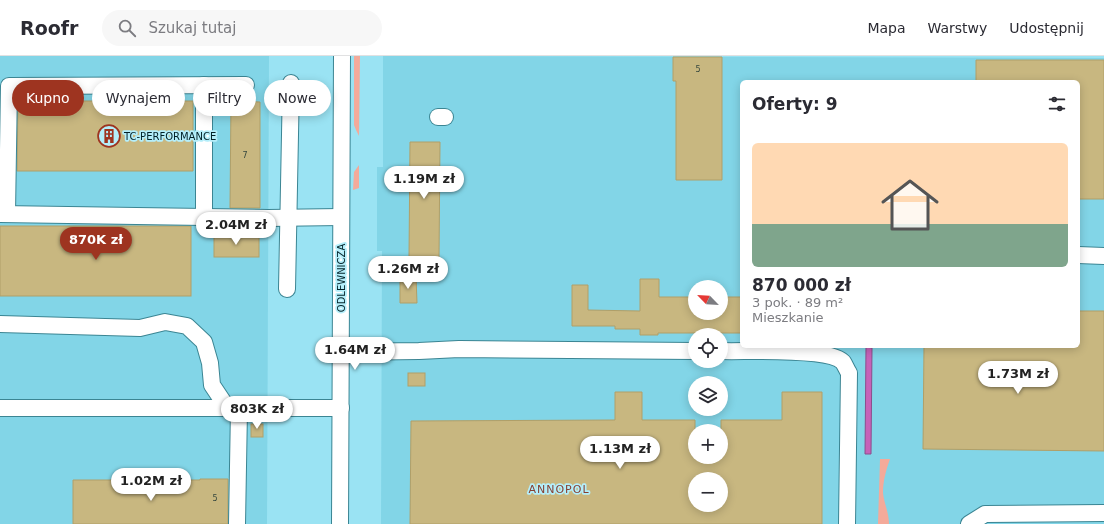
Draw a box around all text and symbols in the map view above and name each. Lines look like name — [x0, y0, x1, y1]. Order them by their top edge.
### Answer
search box — [102, 10, 382, 46]
text: Roofr — [20, 17, 78, 39]
icon: search — [116, 17, 138, 39]
text: Szukaj tutaj — [148, 19, 236, 37]
text: Mapa — [867, 20, 906, 36]
text: Warstwy — [928, 20, 987, 36]
text: Udostępnij — [1009, 20, 1084, 36]
house number: 5 — [695, 65, 701, 74]
chip: Kupno — [12, 80, 84, 116]
chip: Wynajem — [92, 80, 185, 116]
chip: Filtry — [193, 80, 256, 116]
chip: Nowe — [264, 80, 331, 116]
icon: filters — [1046, 93, 1068, 115]
text: Oferty: 9 — [752, 94, 838, 114]
building icon: TC-PERFORMANCE — [96, 123, 122, 149]
place label: TC-PERFORMANCE — [123, 131, 216, 142]
house number: 7 — [242, 151, 248, 160]
pin: 1.19M zł — [383, 166, 465, 200]
icon: home — [874, 169, 946, 241]
text: 1.19M zł — [393, 171, 455, 186]
pin: 2.04M zł — [195, 212, 277, 246]
text: 2.04M zł — [205, 217, 267, 232]
pin: 870K zł — [59, 227, 133, 261]
text: 870K zł — [69, 232, 123, 247]
street label: ODLEWNICZA — [336, 244, 347, 312]
pin: 1.26M zł — [367, 256, 449, 290]
text: 1.26M zł — [377, 261, 439, 276]
text: 870 000 zł — [752, 275, 851, 295]
north arrow — [688, 280, 728, 320]
map controls — [688, 280, 728, 512]
text: 3 pok. · 89 m² — [752, 295, 843, 310]
text: Mieszkanie — [752, 310, 824, 325]
button: locate — [688, 328, 728, 368]
pin: 1.64M zł — [314, 337, 396, 371]
text: 1.64M zł — [324, 342, 386, 357]
pin: 1.73M zł — [977, 361, 1059, 395]
text: 1.73M zł — [987, 366, 1049, 381]
button: layers — [688, 376, 728, 416]
pin: 803K zł — [220, 396, 294, 430]
text: 803K zł — [230, 401, 284, 416]
button: + — [688, 424, 728, 464]
pin: 1.13M zł — [579, 436, 661, 470]
text: 1.13M zł — [589, 441, 651, 456]
pin: 1.02M zł — [110, 468, 192, 502]
button: − — [688, 472, 728, 512]
text: 1.02M zł — [120, 473, 182, 488]
district label: ANNOPOL — [528, 483, 590, 496]
house number: 5 — [212, 494, 218, 503]

